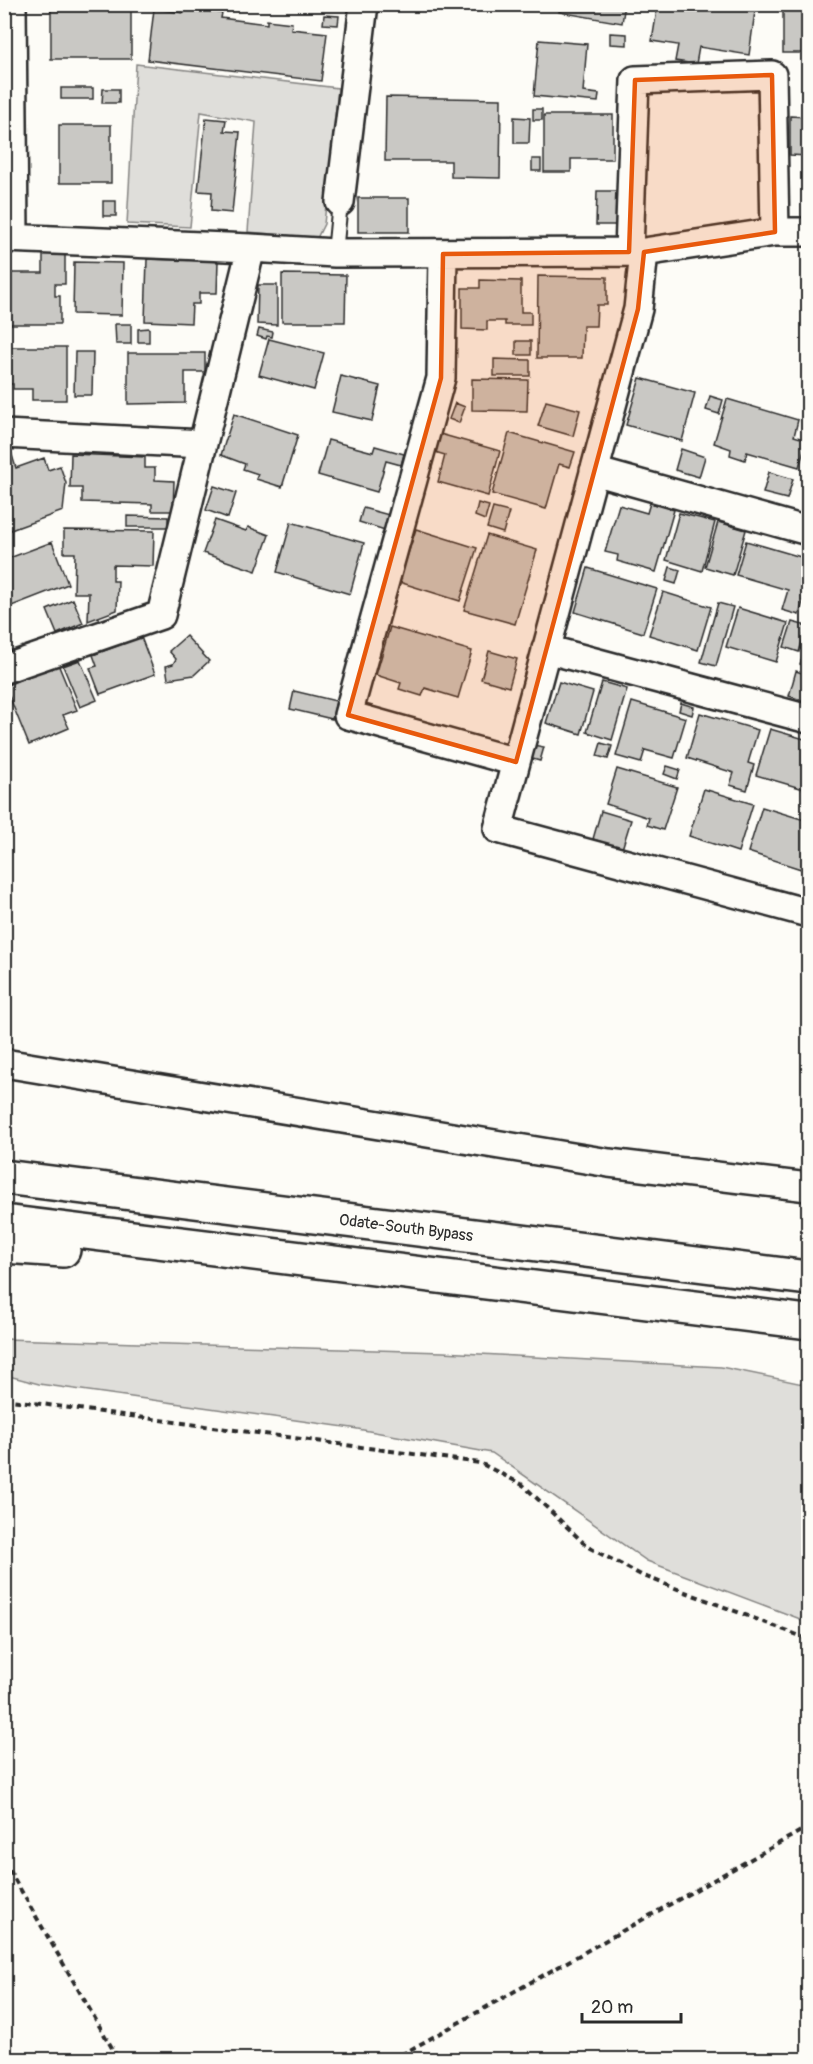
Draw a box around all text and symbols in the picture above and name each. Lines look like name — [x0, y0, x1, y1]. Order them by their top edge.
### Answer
street label: Odate-South Bypass — [338, 1210, 474, 1246]
scale bar — [582, 1986, 681, 2024]
text: 20 m — [591, 1996, 633, 2019]

